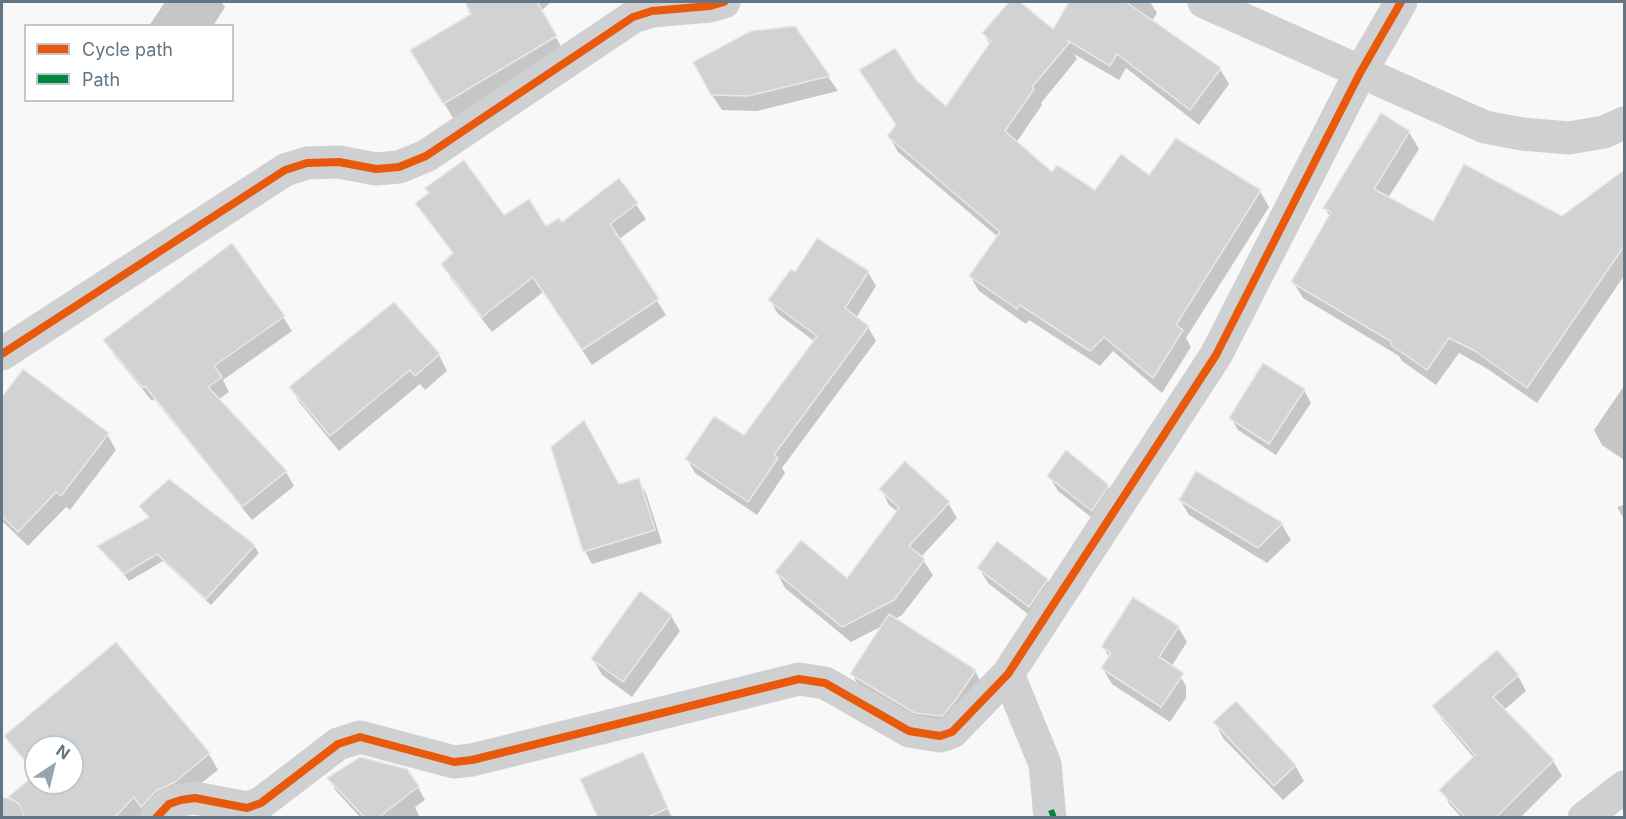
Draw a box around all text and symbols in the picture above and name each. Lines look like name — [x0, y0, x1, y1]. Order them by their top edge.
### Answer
legend — [24, 24, 234, 102]
text: Cycle path — [82, 39, 173, 60]
text: Path — [82, 69, 120, 90]
north arrow — [24, 735, 84, 795]
text: N — [52, 740, 74, 764]

